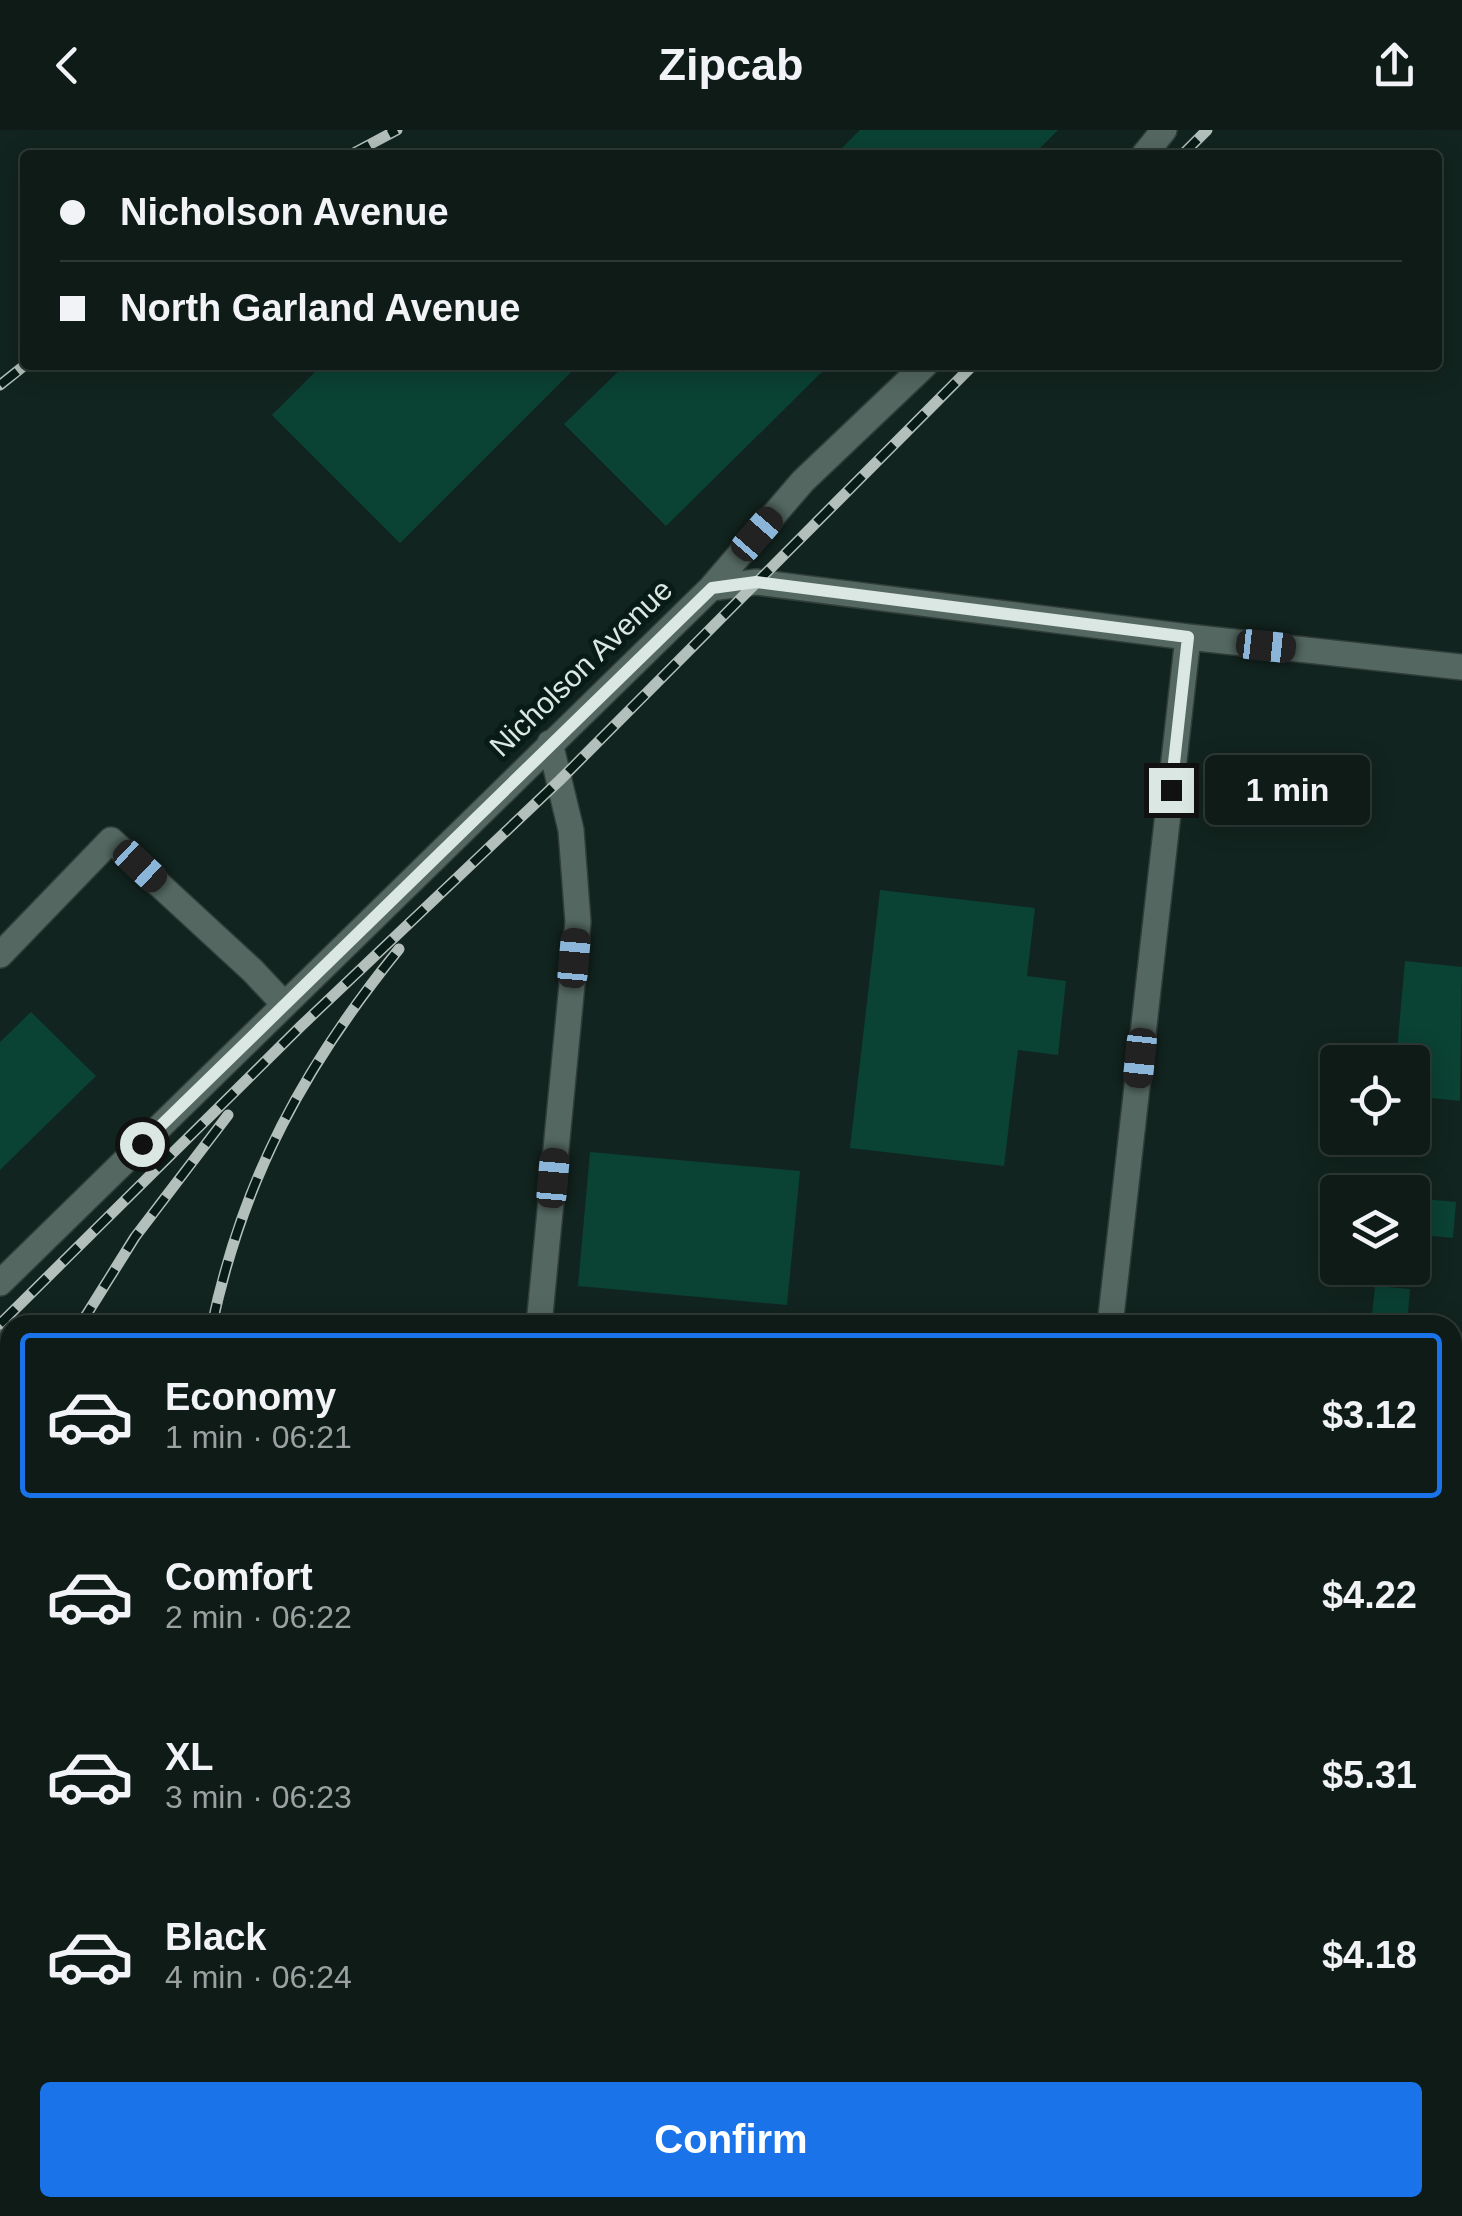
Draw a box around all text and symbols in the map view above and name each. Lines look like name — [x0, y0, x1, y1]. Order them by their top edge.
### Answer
icon: back — [40, 38, 95, 93]
icon: share — [1367, 38, 1422, 93]
text: Zipcab — [658, 39, 804, 90]
text: Nicholson Avenue — [120, 191, 449, 233]
text: North Garland Avenue — [120, 287, 520, 329]
car — [726, 502, 788, 566]
street label: Nicholson Avenue — [483, 573, 678, 763]
car — [1235, 628, 1297, 664]
callout: 1 min — [1206, 755, 1371, 825]
route end — [1149, 768, 1194, 813]
text: 1 min — [1246, 772, 1329, 808]
car — [108, 835, 172, 897]
car — [556, 927, 592, 989]
car — [1122, 1027, 1158, 1089]
map controls — [1320, 1045, 1430, 1285]
button: locate — [1320, 1045, 1430, 1155]
route start — [120, 1122, 165, 1167]
car — [535, 1147, 571, 1209]
button: layers — [1320, 1175, 1430, 1285]
icon: car — [45, 1371, 135, 1461]
text: Economy — [165, 1376, 336, 1418]
text: $3.12 — [1322, 1394, 1417, 1436]
text: 1 min · 06:21 — [165, 1419, 352, 1455]
icon: car — [45, 1551, 135, 1641]
text: Comfort — [165, 1556, 313, 1598]
text: $4.22 — [1322, 1574, 1417, 1616]
text: 2 min · 06:22 — [165, 1599, 352, 1635]
icon: car — [45, 1731, 135, 1821]
text: XL — [165, 1736, 214, 1778]
text: $5.31 — [1322, 1754, 1417, 1796]
text: 3 min · 06:23 — [165, 1779, 352, 1815]
icon: car — [45, 1911, 135, 2001]
text: Black — [165, 1916, 266, 1958]
text: $4.18 — [1322, 1934, 1417, 1976]
text: 4 min · 06:24 — [165, 1959, 352, 1995]
button: Confirm — [40, 2082, 1422, 2197]

